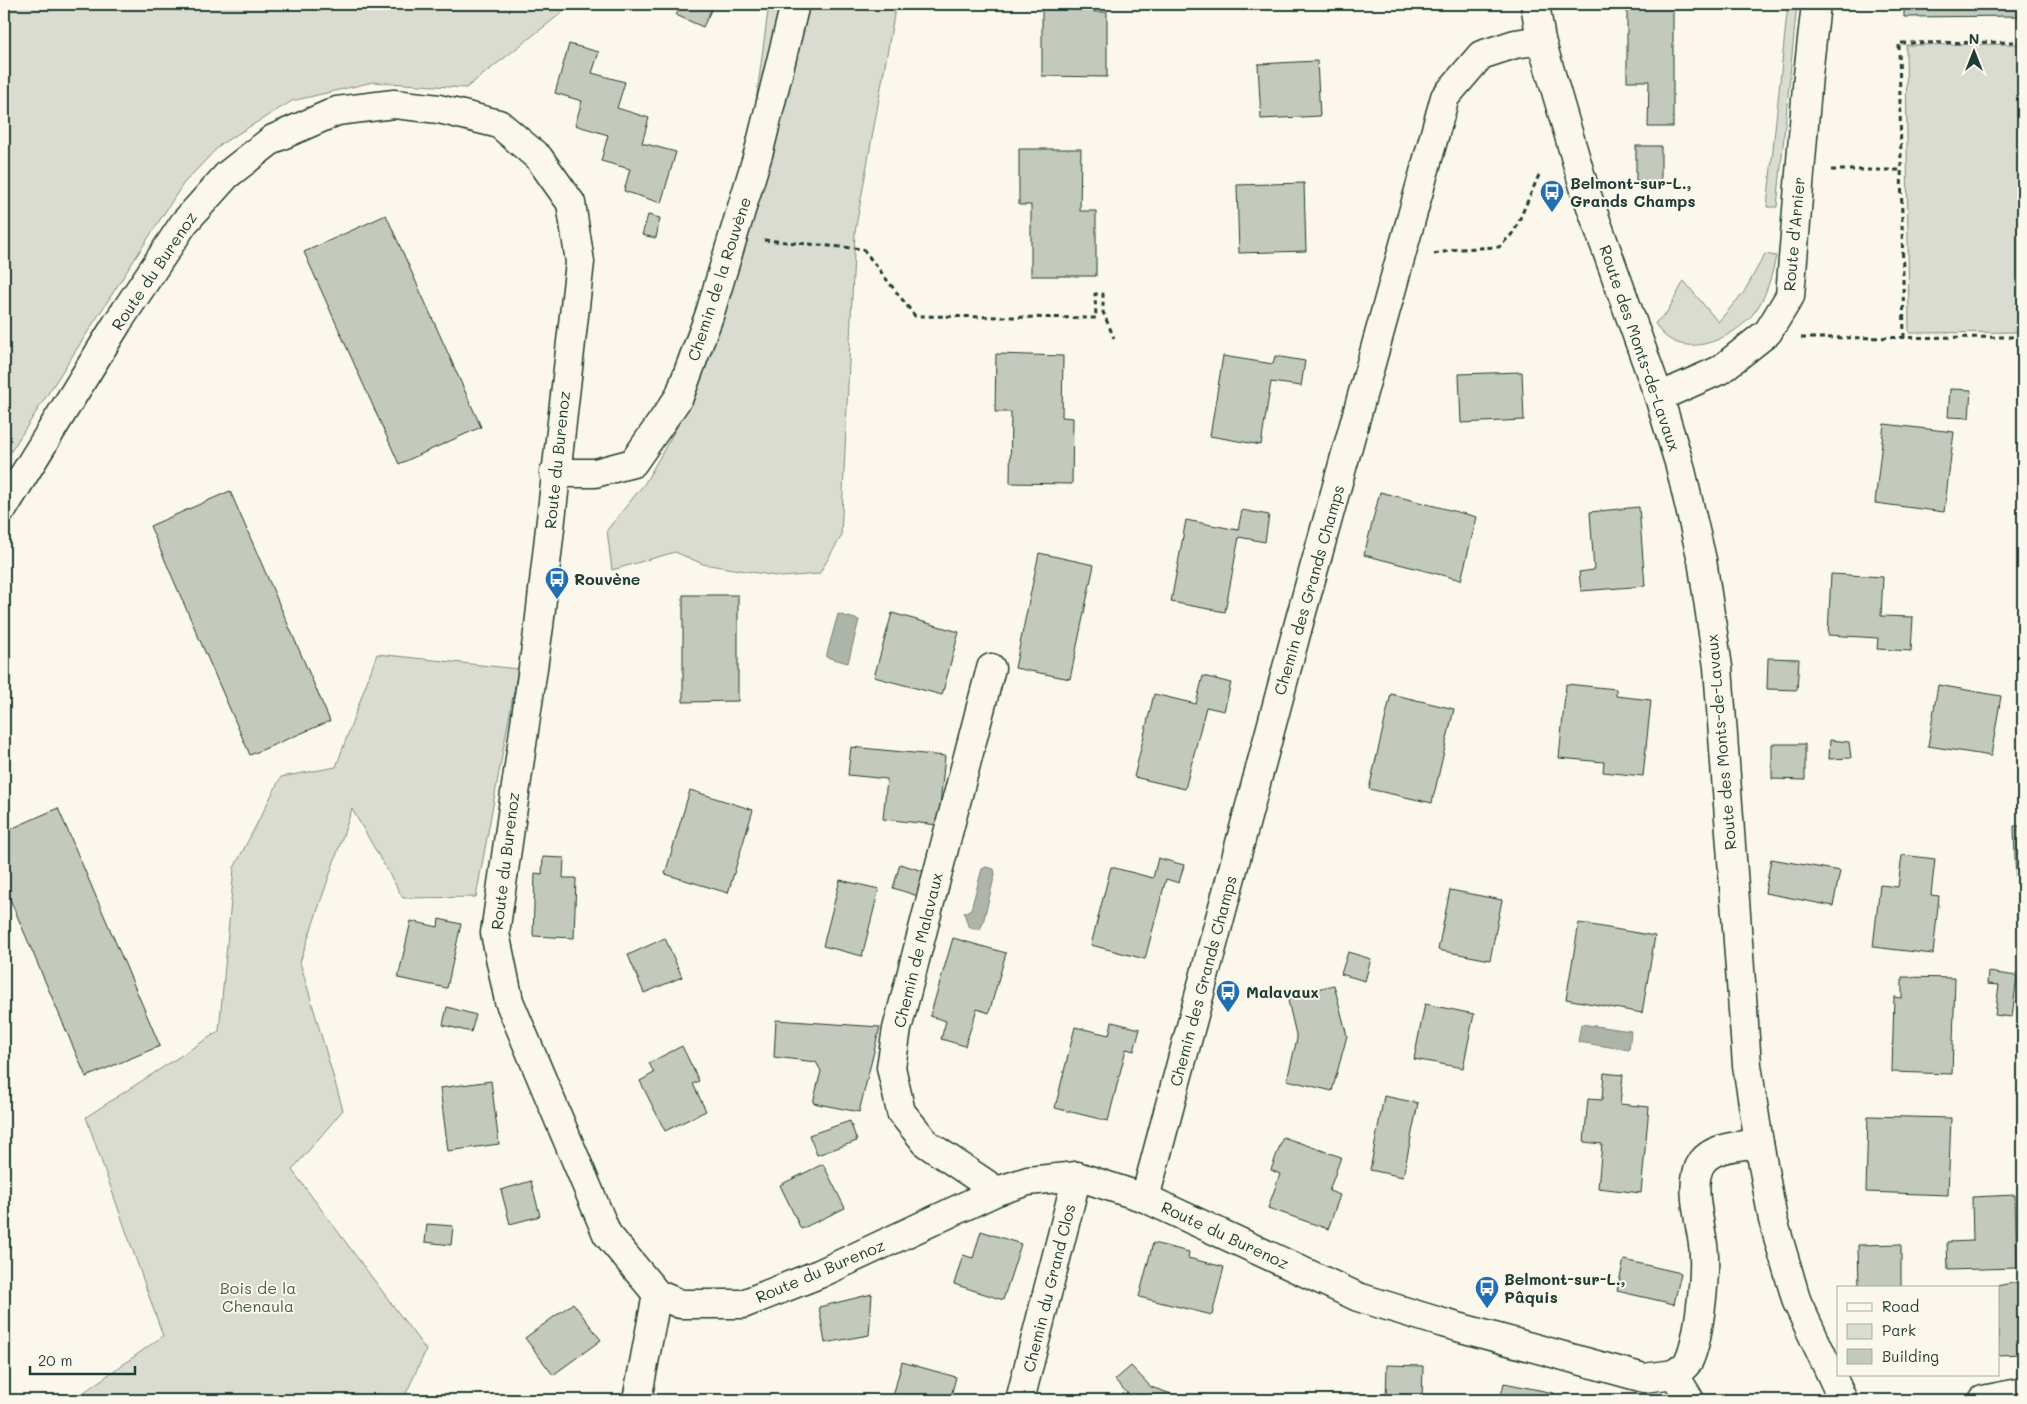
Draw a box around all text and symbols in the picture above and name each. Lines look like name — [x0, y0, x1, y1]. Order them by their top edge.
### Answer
north arrow — [1950, 28, 2000, 78]
text: N — [1969, 29, 1979, 48]
place label: Belmont-sur-L., Grands Champs — [1570, 172, 1695, 211]
street label: Route d'Arnier — [1778, 176, 1809, 292]
bus stop icon: Belmont-sur-L., Grands Champs — [1539, 179, 1565, 213]
street label: Chemin de la Rouvène — [682, 194, 755, 364]
street label: Route du Burenoz — [106, 207, 201, 334]
street label: Route des Monts-de-Lavaux — [1595, 242, 1686, 454]
street label: Route du Burenoz — [539, 390, 574, 530]
street label: Chemin des Grands Champs — [1268, 482, 1349, 697]
bus stop icon: Rouvène — [544, 566, 570, 600]
place label: Rouvène — [574, 568, 640, 589]
street label: Route des Monts-de-Lavaux — [1701, 633, 1740, 851]
street label: Route du Burenoz — [486, 791, 523, 931]
street label: Chemin de Malavaux — [888, 870, 947, 1030]
street label: Chemin des Grands Champs — [1164, 873, 1241, 1089]
bus stop icon: Malavaux — [1215, 979, 1241, 1013]
place label: Malavaux — [1246, 981, 1319, 1002]
street label: Route du Burenoz — [1158, 1196, 1292, 1273]
street label: Chemin du Grand Clos — [1017, 1202, 1080, 1374]
street label: Route du Burenoz — [752, 1234, 888, 1307]
place label: Belmont-sur-L., Pâquis — [1504, 1268, 1626, 1307]
bus stop icon: Belmont-sur-L., Pâquis — [1474, 1275, 1500, 1309]
park label: Bois de la Chenaula — [220, 1277, 296, 1316]
legend — [1837, 1286, 2000, 1376]
text: Road — [1882, 1296, 1919, 1316]
text: Park — [1882, 1320, 1916, 1340]
scale bar — [30, 1344, 135, 1376]
text: Building — [1882, 1346, 1939, 1366]
text: 20 m — [38, 1350, 72, 1370]

